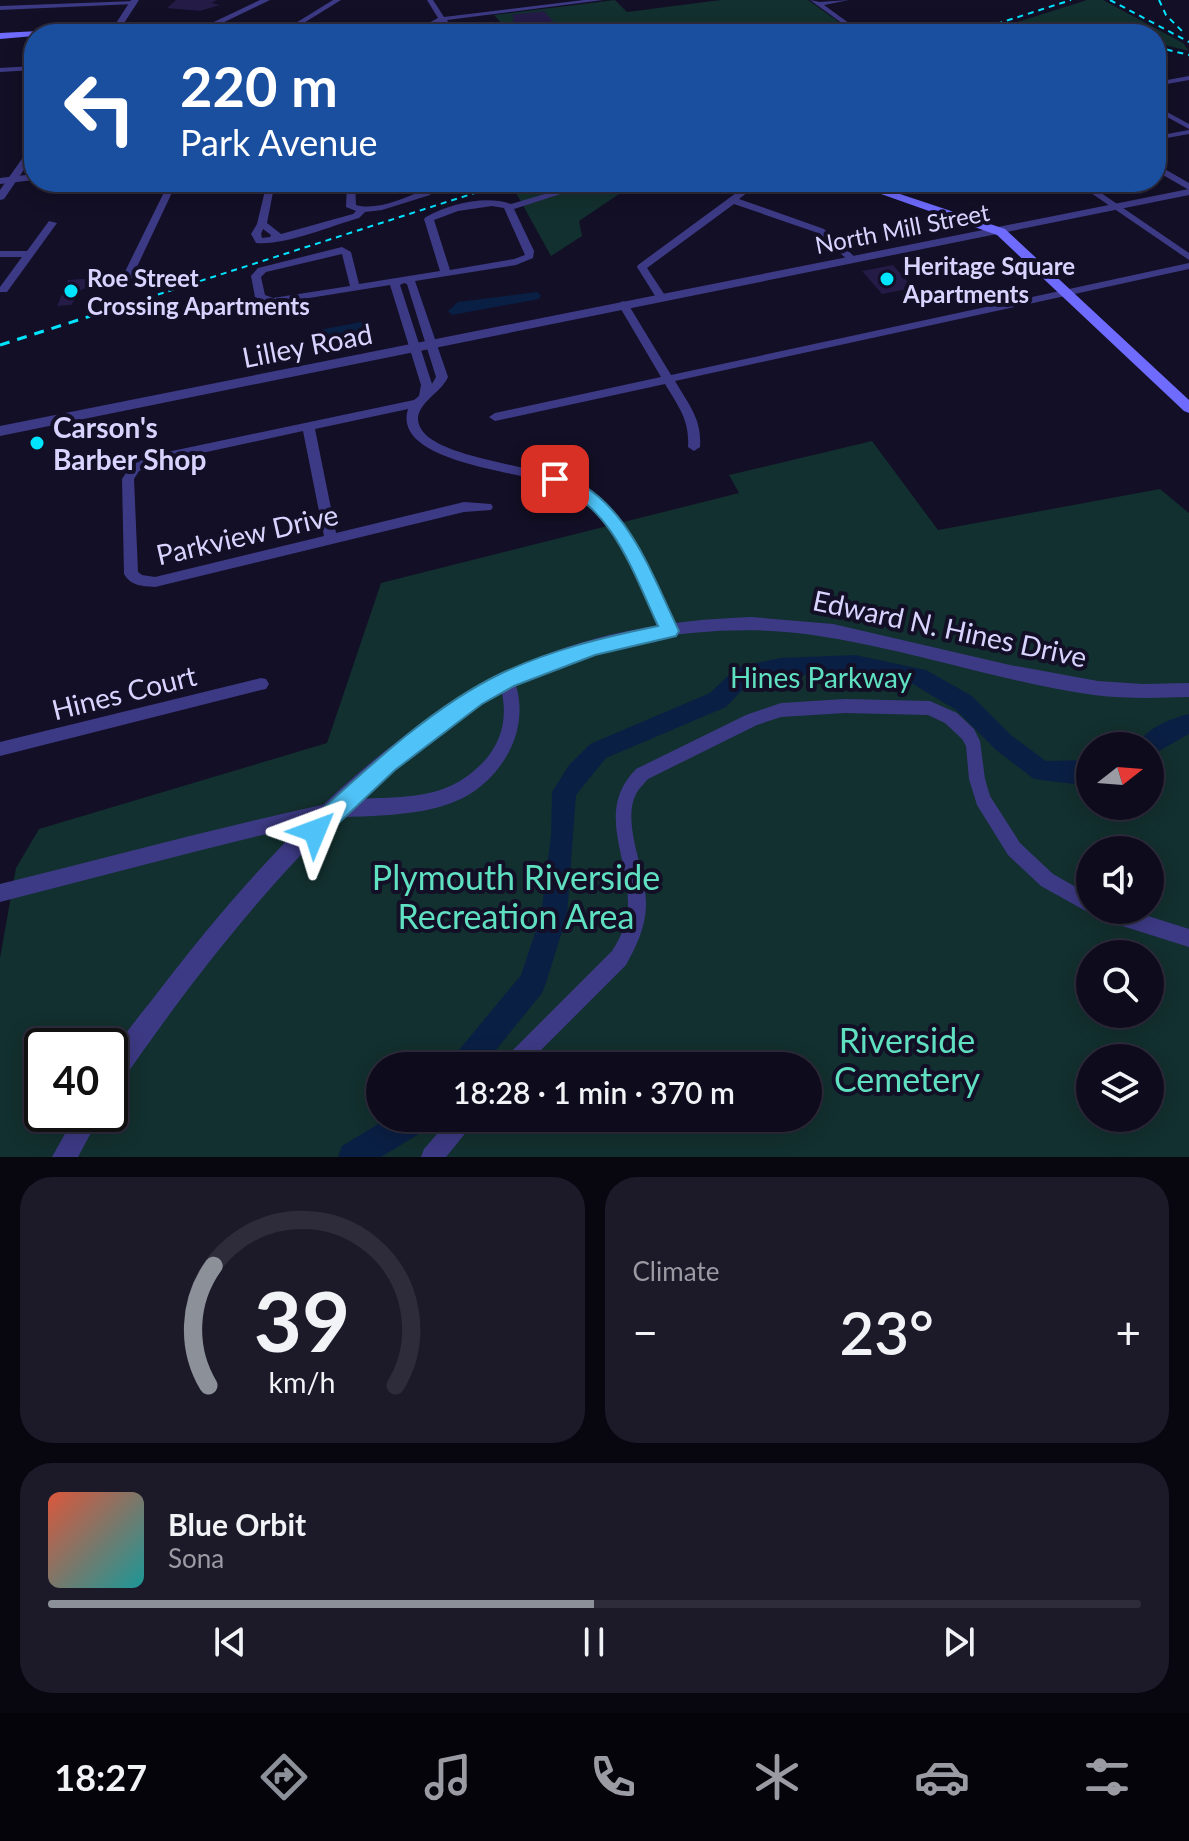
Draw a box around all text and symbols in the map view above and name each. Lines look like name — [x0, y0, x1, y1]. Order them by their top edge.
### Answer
text: 220 m — [180, 52, 338, 119]
icon: left — [48, 56, 152, 160]
text: Park Avenue — [180, 120, 378, 164]
street label: North Mill Street — [812, 197, 992, 259]
place label: Heritage Square Apartments — [902, 251, 1075, 308]
place label: Roe Street Crossing Apartments — [87, 263, 310, 320]
marker: Heritage Square Apartments — [878, 270, 896, 288]
marker: Roe Street Crossing Apartments — [62, 282, 80, 300]
street label: Lilley Road — [239, 316, 375, 374]
place label: Carson's Barber Shop — [53, 410, 206, 476]
marker: Carson's Barber Shop — [28, 434, 46, 452]
pin — [521, 445, 589, 513]
icon: arrive — [533, 457, 577, 501]
street label: Parkview Drive — [153, 497, 341, 571]
street label: Edward N. Hines Drive — [810, 582, 1090, 674]
street label: Hines Court — [48, 658, 200, 726]
park label: Hines Parkway — [730, 660, 913, 694]
north arrow — [1076, 732, 1164, 820]
map controls — [1076, 732, 1164, 1132]
position arrow — [273, 789, 357, 873]
button: sound — [1076, 836, 1164, 924]
park label: Plymouth Riverside Recreation Area — [372, 856, 660, 936]
button: search — [1076, 940, 1164, 1028]
park label: Riverside Cemetery — [834, 1019, 981, 1099]
speed limit sign: 40 — [24, 1028, 128, 1132]
button: layers — [1076, 1044, 1164, 1132]
text: 18:28 · 1 min · 370 m — [453, 1074, 735, 1110]
text: Climate — [633, 1255, 719, 1287]
text: 39 — [254, 1270, 351, 1370]
text: 23° — [840, 1296, 934, 1368]
text: − — [633, 1306, 658, 1358]
text: + — [1115, 1306, 1141, 1358]
text: km/h — [269, 1365, 336, 1399]
text: Blue Orbit — [168, 1506, 306, 1542]
text: Sona — [168, 1542, 224, 1574]
icon: previous — [208, 1620, 252, 1664]
icon: pause — [572, 1620, 616, 1664]
icon: next — [937, 1620, 981, 1664]
icon: directions — [256, 1749, 312, 1805]
icon: music — [420, 1749, 476, 1805]
icon: phone — [585, 1749, 641, 1805]
icon: climate — [749, 1749, 805, 1805]
icon: car — [914, 1749, 970, 1805]
icon: filters — [1079, 1749, 1135, 1805]
text: 18:27 — [54, 1755, 147, 1799]

